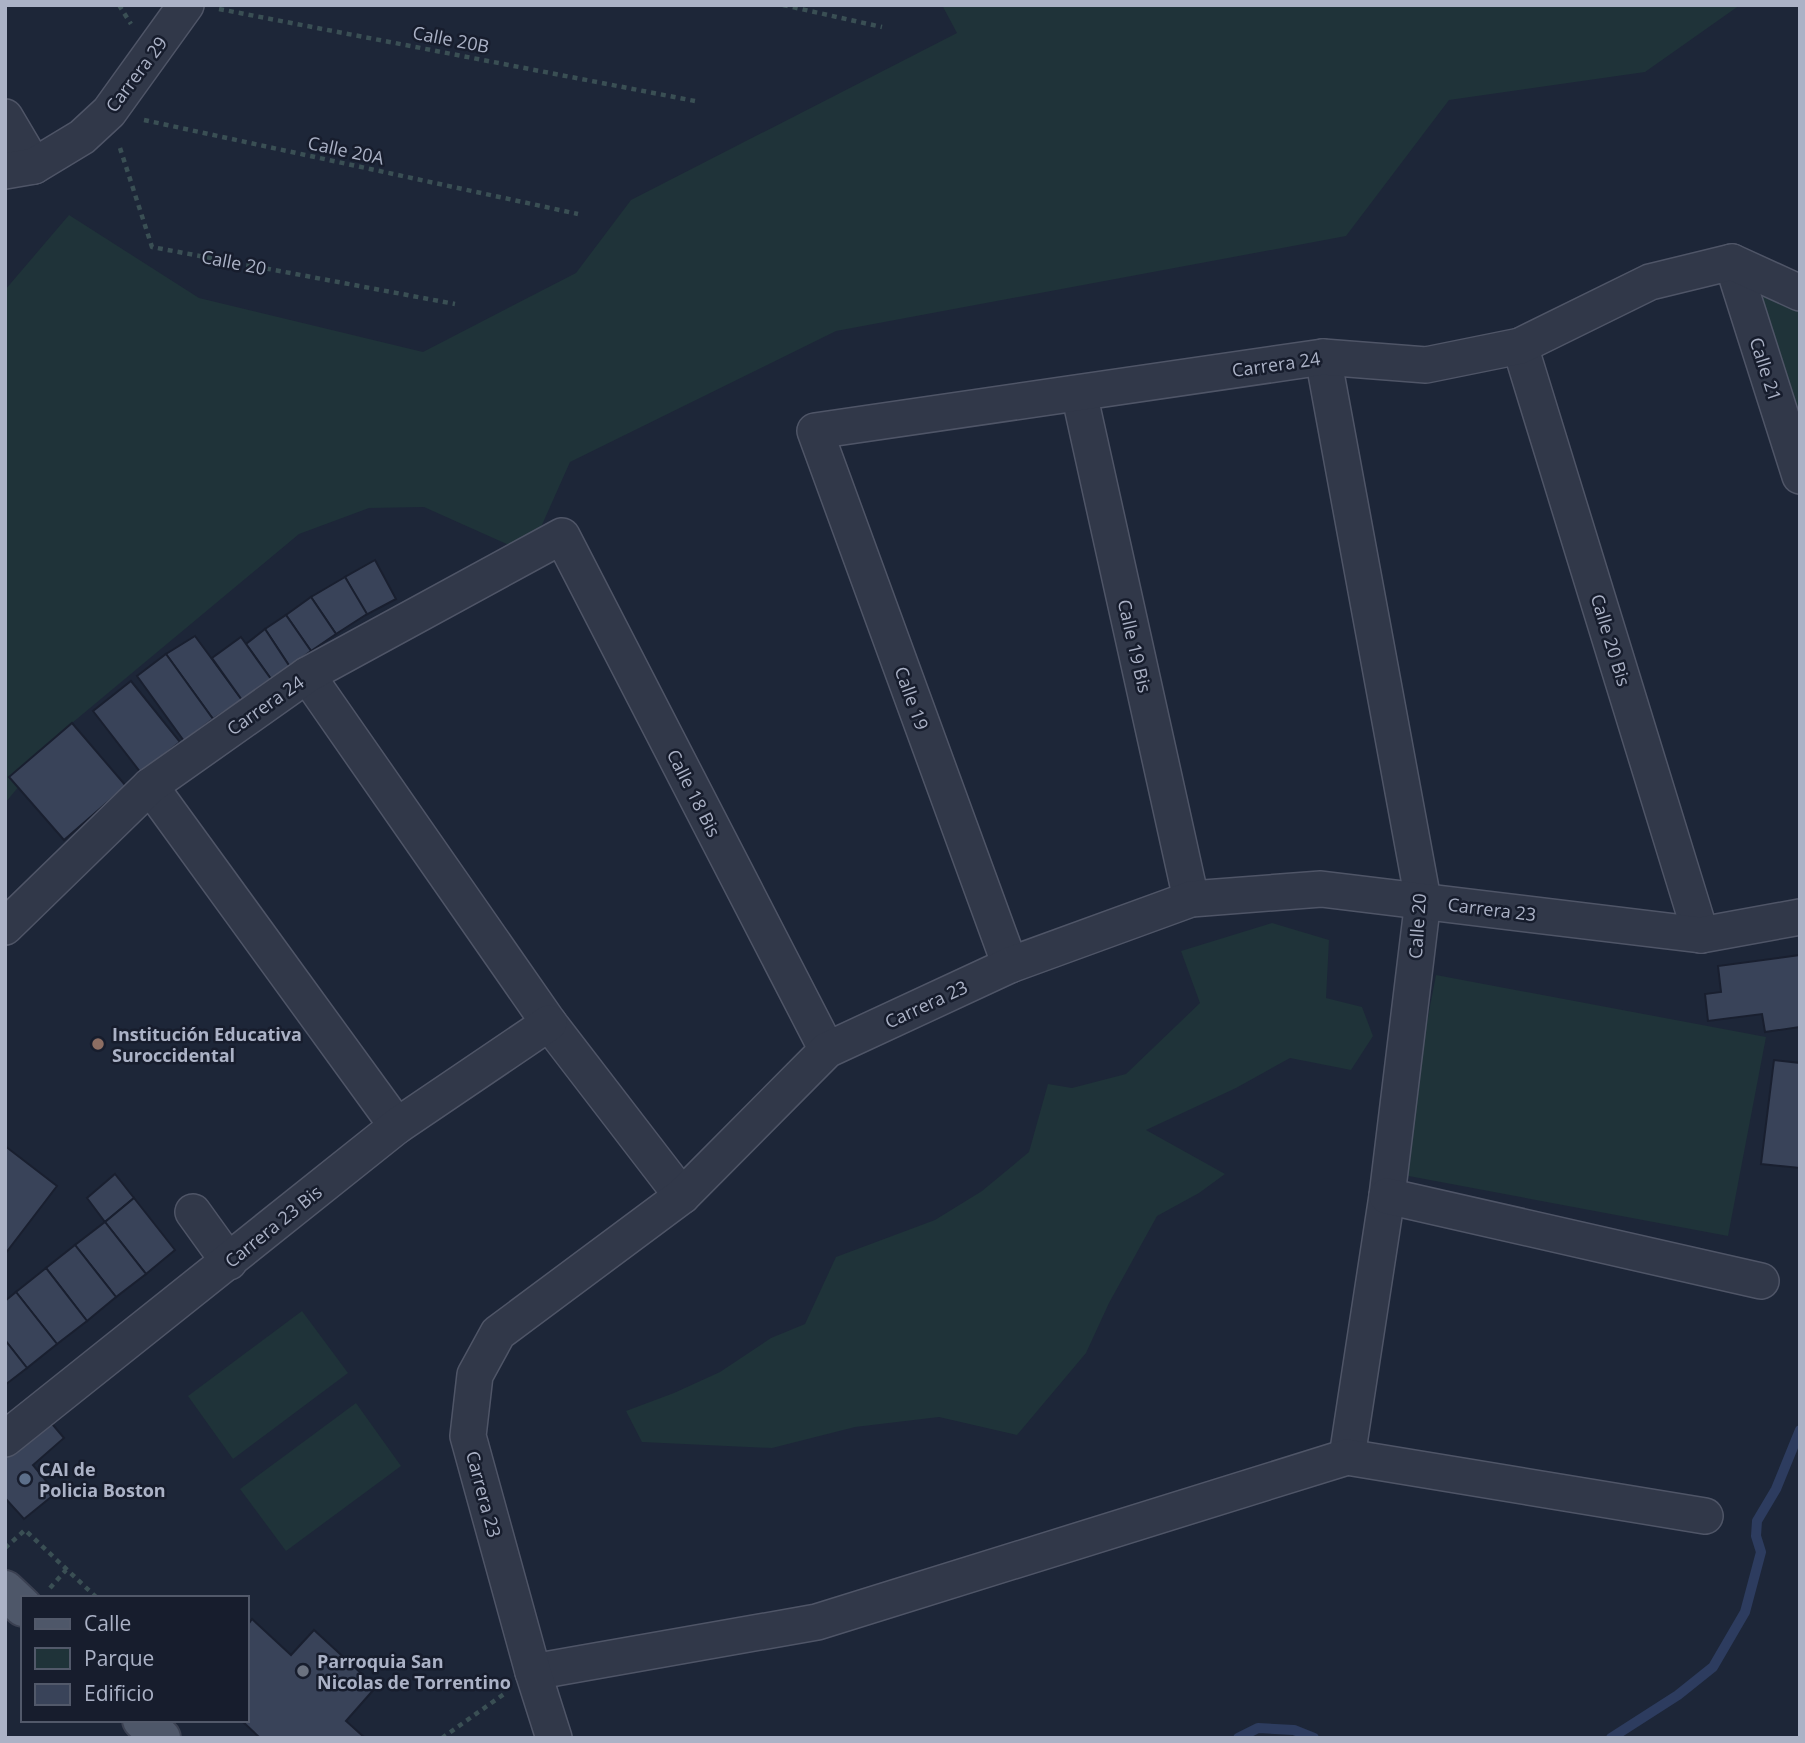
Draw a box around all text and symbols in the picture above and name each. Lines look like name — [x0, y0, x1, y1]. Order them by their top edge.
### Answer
street label: Calle 20B — [411, 20, 491, 58]
street label: Carrera 29 — [100, 31, 172, 117]
street label: Calle 20A — [306, 130, 387, 170]
street label: Calle 20 — [199, 244, 269, 280]
street label: Calle 21 — [1744, 334, 1788, 404]
street label: Carrera 24 — [1230, 346, 1322, 382]
street label: Calle 20 Bis — [1586, 591, 1636, 689]
street label: Calle 19 Bis — [1113, 597, 1157, 695]
street label: Calle 19 — [889, 663, 935, 733]
street label: Carrera 24 — [222, 670, 308, 740]
street label: Calle 18 Bis — [662, 745, 726, 841]
street label: Calle 20 — [1403, 892, 1431, 960]
street label: Carrera 23 — [1446, 892, 1538, 926]
street label: Carrera 23 — [881, 974, 971, 1034]
place label: Institución Educativa Suroccidental — [112, 1022, 302, 1067]
marker: Institución Educativa Suroccidental — [90, 1036, 106, 1052]
street label: Carrera 23 Bis — [220, 1179, 326, 1273]
street label: Carrera 23 — [461, 1448, 507, 1540]
place label: CAI de Policia Boston — [39, 1457, 166, 1502]
marker: CAI de Policia Boston — [17, 1471, 33, 1487]
legend — [21, 1596, 248, 1722]
text: Calle — [84, 1609, 131, 1637]
text: Parque — [84, 1644, 154, 1672]
place label: Parroquia San Nicolas de Torrentino — [317, 1649, 511, 1694]
marker: Parroquia San Nicolas de Torrentino — [295, 1663, 311, 1679]
text: Edificio — [84, 1679, 154, 1707]

